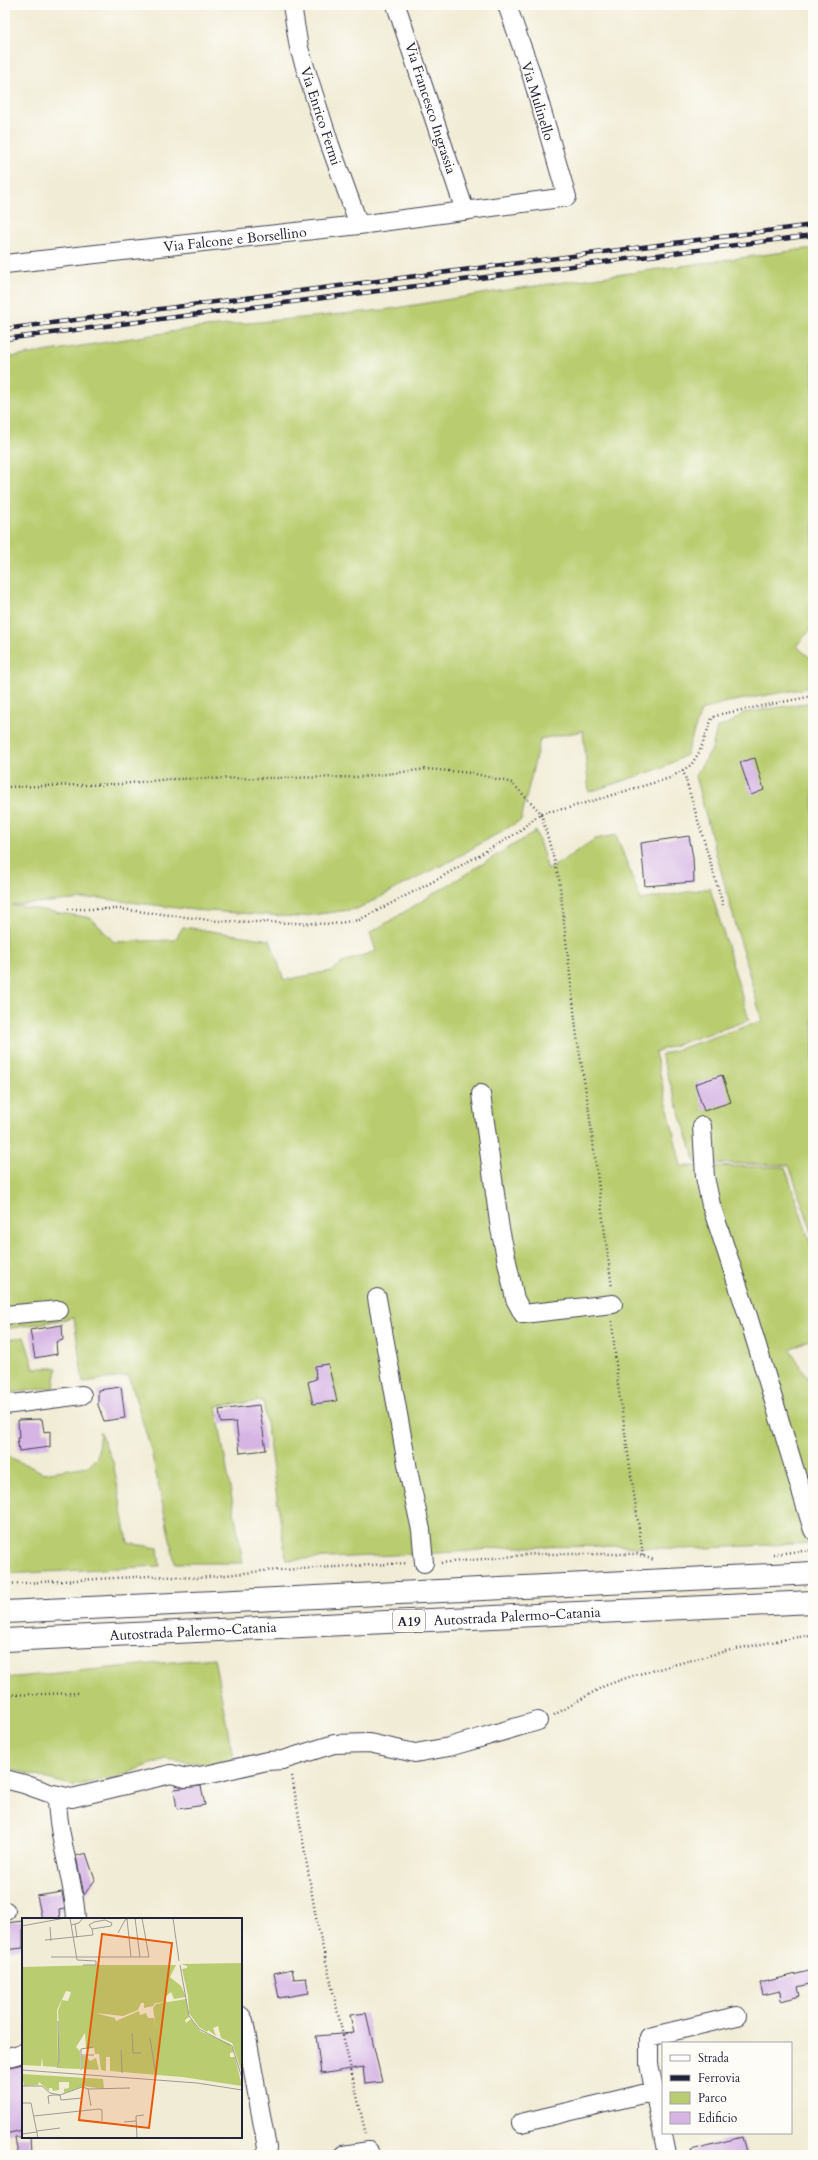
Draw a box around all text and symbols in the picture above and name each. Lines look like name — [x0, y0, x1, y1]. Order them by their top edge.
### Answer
street label: Via Francesco Ingrassia — [400, 40, 461, 176]
street label: Via Mulinello — [517, 59, 559, 143]
street label: Via Enrico Fermi — [296, 64, 345, 168]
street label: Via Falcone e Borsellino — [163, 223, 308, 256]
street label: Autostrada Palermo-Catania — [433, 1603, 601, 1630]
road number: A19 — [393, 1610, 425, 1632]
street label: Autostrada Palermo-Catania — [109, 1618, 277, 1645]
inset map — [22, 1918, 242, 2138]
legend — [662, 2042, 792, 2134]
text: Strada — [698, 2050, 730, 2066]
text: Ferrovia — [698, 2070, 741, 2086]
text: Parco — [698, 2090, 727, 2106]
text: Edificio — [698, 2110, 738, 2126]

